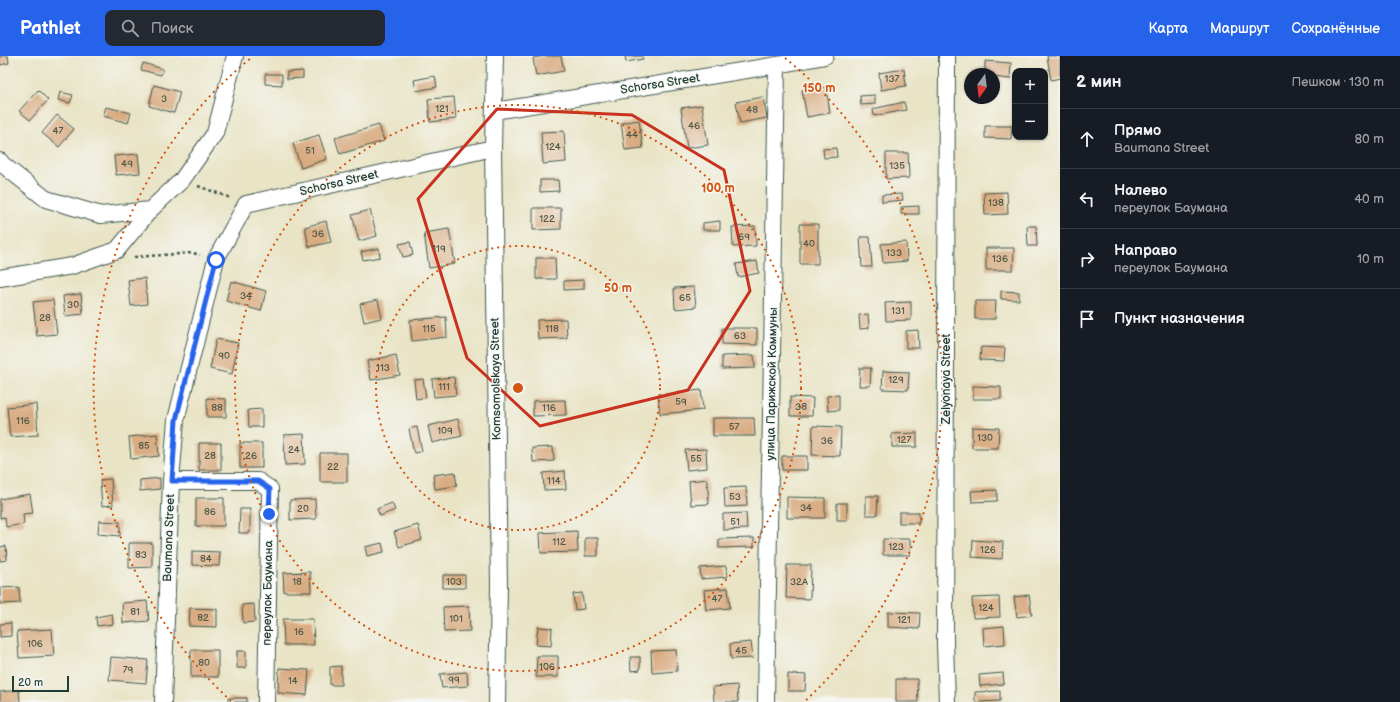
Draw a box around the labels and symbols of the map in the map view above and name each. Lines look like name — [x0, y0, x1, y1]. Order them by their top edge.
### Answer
north arrow — [964, 68, 1000, 104]
street label: Schorsa Street — [619, 70, 701, 98]
house number: 137 — [885, 73, 900, 85]
text: 150 m — [803, 81, 835, 96]
house number: 3 — [161, 93, 167, 105]
house number: 121 — [435, 103, 449, 115]
house number: 48 — [746, 104, 758, 116]
house number: 46 — [688, 120, 700, 132]
house number: 47 — [52, 125, 64, 137]
house number: 44 — [626, 129, 638, 141]
house number: 124 — [545, 141, 561, 153]
house number: 51 — [305, 145, 315, 157]
house number: 49 — [121, 158, 133, 170]
house number: 135 — [889, 160, 905, 172]
street label: Schorsa Street — [298, 167, 380, 199]
text: 100 m — [701, 181, 735, 196]
house number: 138 — [988, 197, 1004, 209]
house number: 122 — [539, 213, 555, 225]
house number: 36 — [312, 228, 324, 240]
house number: 69 — [738, 231, 750, 243]
house number: 40 — [803, 238, 815, 250]
house number: 119 — [432, 243, 446, 255]
house number: 133 — [886, 247, 902, 259]
route start — [207, 251, 225, 269]
house number: 136 — [992, 253, 1008, 265]
text: 50 m — [604, 281, 632, 296]
house number: 34 — [240, 290, 252, 302]
house number: 65 — [679, 292, 691, 304]
house number: 30 — [67, 299, 79, 311]
house number: 131 — [891, 305, 905, 317]
street label: улица Парижской Коммуны — [763, 307, 781, 461]
house number: 28 — [39, 312, 51, 324]
street label: Komsomolskaya Street — [487, 317, 505, 441]
house number: 115 — [422, 323, 436, 335]
house number: 118 — [545, 323, 559, 335]
house number: 63 — [734, 330, 746, 342]
street label: Zelyonaya Street — [939, 333, 954, 425]
house number: 90 — [218, 350, 230, 362]
house number: 113 — [376, 362, 390, 374]
house number: 129 — [888, 374, 904, 386]
house number: 111 — [438, 381, 450, 393]
centre of rings — [511, 381, 525, 395]
house number: 59 — [675, 396, 687, 408]
house number: 38 — [795, 401, 807, 413]
house number: 88 — [211, 402, 223, 414]
house number: 116 — [542, 402, 556, 414]
house number: 116 — [16, 415, 30, 427]
house number: 57 — [729, 421, 739, 433]
house number: 109 — [437, 425, 453, 437]
house number: 130 — [977, 432, 993, 444]
house number: 127 — [897, 434, 911, 446]
house number: 36 — [821, 435, 833, 447]
house number: 85 — [138, 440, 150, 452]
house number: 24 — [288, 444, 300, 456]
house number: 28 — [204, 450, 216, 462]
house number: 26 — [245, 450, 257, 462]
house number: 55 — [690, 453, 702, 465]
house number: 22 — [327, 461, 339, 473]
house number: 114 — [547, 475, 561, 487]
house number: 53 — [729, 491, 741, 503]
street label: Baumana Street — [160, 493, 178, 582]
house number: 34 — [800, 502, 812, 514]
house number: 20 — [297, 503, 309, 515]
route end — [260, 505, 278, 523]
house number: 86 — [204, 506, 216, 518]
house number: 51 — [730, 516, 740, 528]
house number: 112 — [552, 536, 566, 548]
street label: переулок Баумана — [260, 540, 276, 646]
house number: 123 — [888, 541, 904, 553]
house number: 126 — [980, 544, 996, 556]
house number: 83 — [135, 549, 147, 561]
house number: 84 — [200, 553, 212, 565]
house number: 18 — [292, 576, 302, 588]
house number: 103 — [446, 576, 462, 588]
house number: 32А — [790, 576, 809, 588]
house number: 47 — [711, 593, 723, 605]
house number: 124 — [978, 602, 994, 614]
house number: 81 — [130, 606, 140, 618]
house number: 82 — [197, 612, 209, 624]
house number: 101 — [449, 613, 463, 625]
house number: 121 — [897, 614, 911, 626]
house number: 16 — [294, 626, 304, 638]
house number: 106 — [27, 638, 43, 650]
house number: 45 — [735, 645, 747, 657]
house number: 80 — [198, 657, 210, 669]
house number: 106 — [539, 661, 555, 673]
house number: 79 — [123, 664, 134, 676]
scale bar — [12, 674, 69, 693]
house number: 99 — [448, 674, 460, 686]
house number: 14 — [288, 675, 298, 687]

